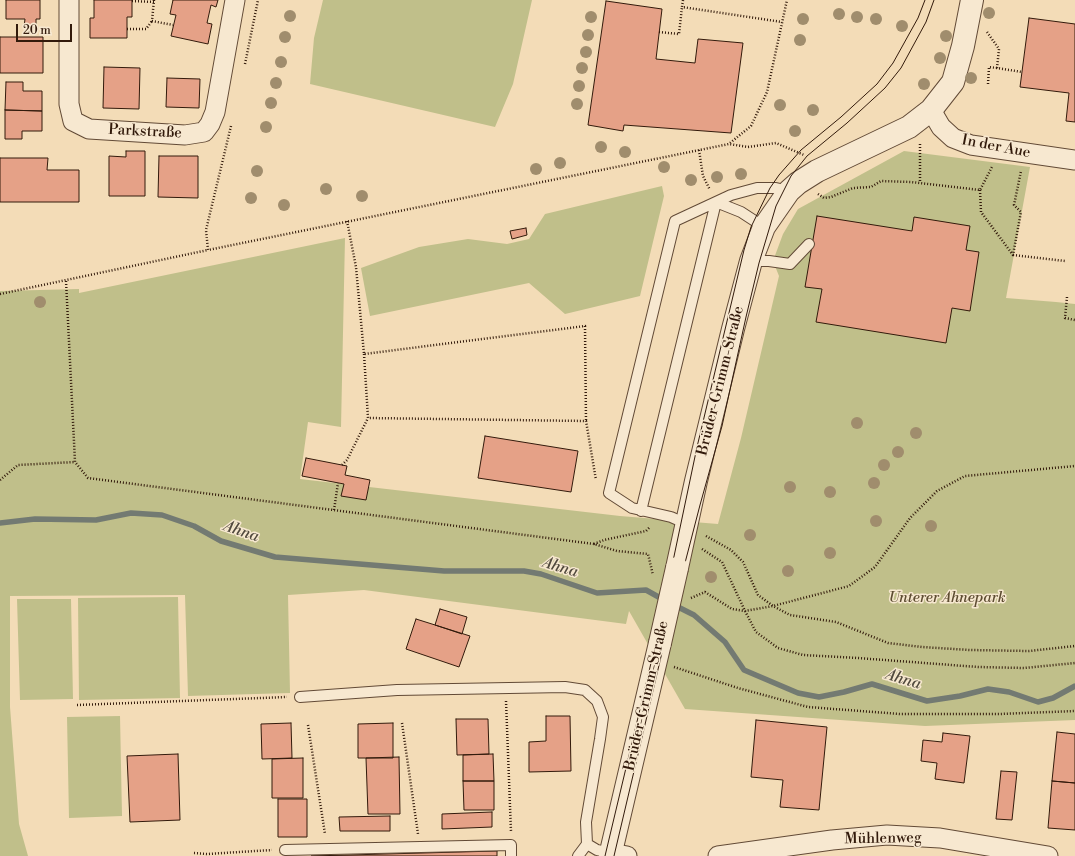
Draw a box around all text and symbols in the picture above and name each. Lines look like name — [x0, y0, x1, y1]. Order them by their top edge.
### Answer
scale bar — [18, 16, 74, 42]
text: 20 m — [23, 23, 51, 38]
street label: Parkstraße — [108, 121, 182, 143]
street label: In der Aue — [960, 132, 1032, 162]
street label: Brüder-Grimm-Straße — [694, 304, 748, 458]
water label: Ahna — [221, 517, 261, 547]
water label: Ahna — [540, 554, 580, 582]
park label: Unterer Ahnepark — [889, 589, 1005, 607]
street label: Brüder-Grimm-Straße — [621, 619, 673, 773]
water label: Ahna — [883, 666, 923, 694]
street label: Mühlenweg — [844, 829, 922, 849]

